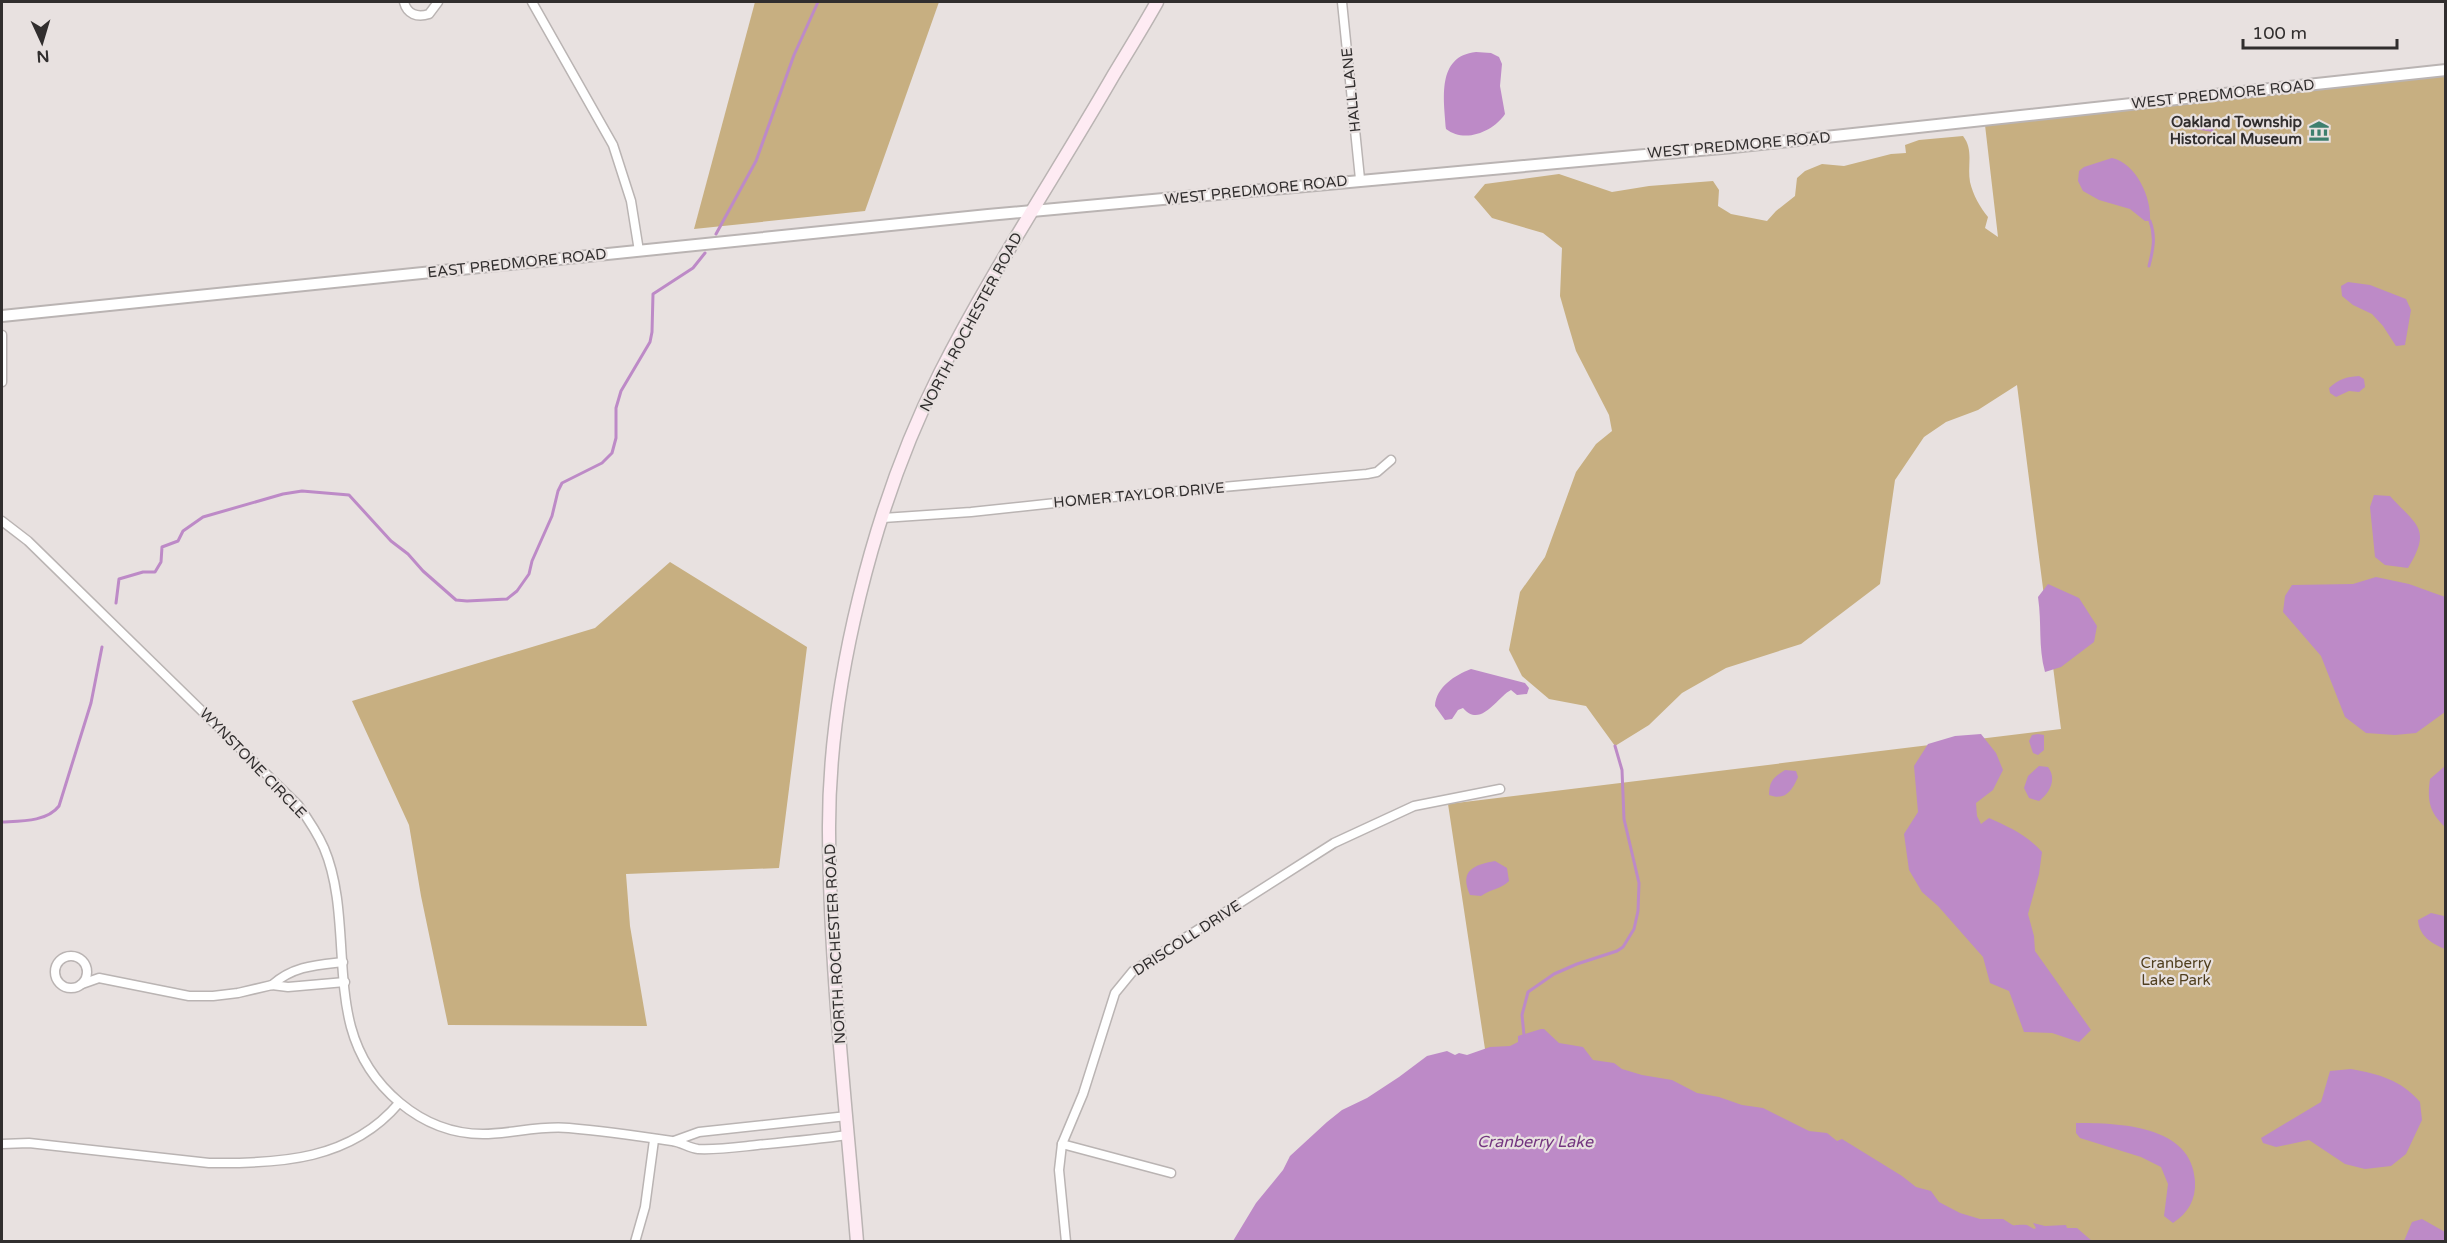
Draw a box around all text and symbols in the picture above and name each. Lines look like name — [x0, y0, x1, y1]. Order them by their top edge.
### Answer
north arrow — [12, 12, 72, 72]
scale bar — [2243, 12, 2398, 50]
text: 100 m — [2252, 22, 2307, 44]
text: N — [36, 46, 50, 66]
street label: HALL LANE — [1338, 47, 1364, 133]
street label: WEST PREDMORE ROAD — [2131, 75, 2315, 113]
place label: Oakland Township Historical Museum — [2170, 113, 2303, 148]
museum icon: Oakland Township Historical Museum — [2307, 119, 2331, 143]
street label: WEST PREDMORE ROAD — [1647, 128, 1831, 162]
street label: WEST PREDMORE ROAD — [1164, 171, 1348, 209]
street label: NORTH ROCHESTER ROAD — [916, 229, 1026, 415]
street label: EAST PREDMORE ROAD — [427, 245, 607, 281]
street label: HOMER TAYLOR DRIVE — [1053, 479, 1225, 511]
street label: WYNSTONE CIRCLE — [196, 704, 310, 822]
street label: NORTH ROCHESTER ROAD — [821, 843, 849, 1045]
street label: DRISCOLL DRIVE — [1130, 896, 1244, 980]
park label: Cranberry Lake Park — [2140, 954, 2212, 989]
water label: Cranberry Lake — [1477, 1132, 1594, 1152]

